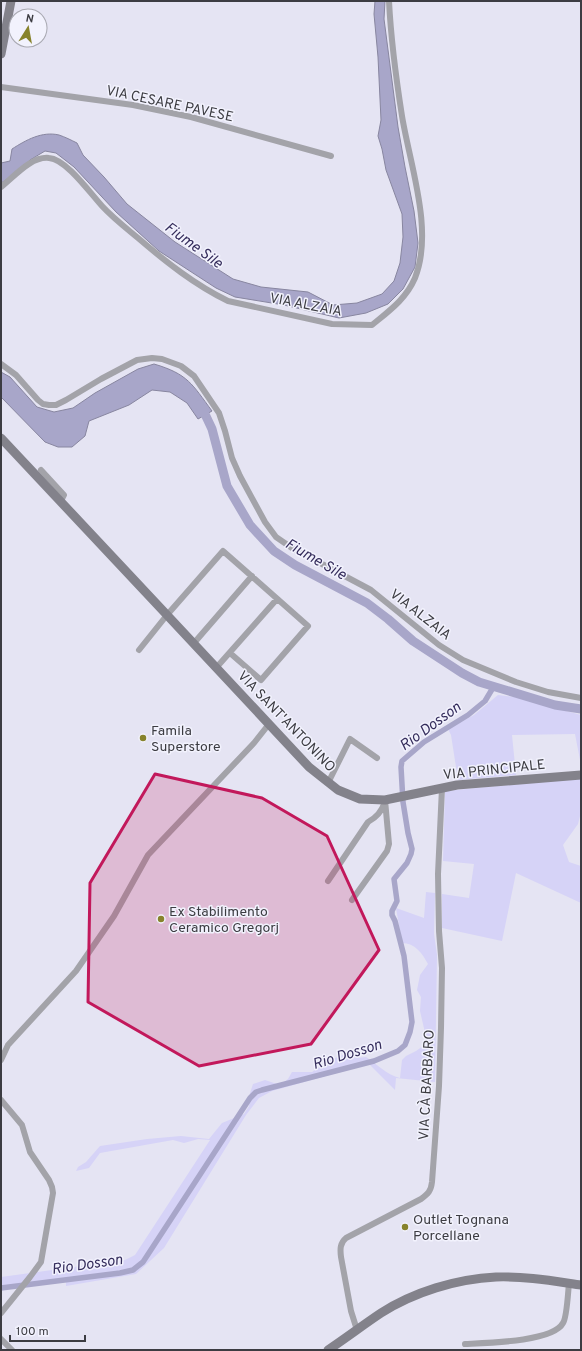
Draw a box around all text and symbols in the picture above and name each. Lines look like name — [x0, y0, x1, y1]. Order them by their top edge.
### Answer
north arrow — [8, 8, 48, 48]
text: N — [25, 12, 35, 27]
street label: VIA CESARE PAVESE — [104, 83, 235, 126]
water label: Fiume Sile — [160, 219, 226, 274]
street label: VIA ALZAIA — [268, 290, 343, 321]
water label: Fiume Sile — [281, 535, 349, 586]
street label: VIA ALZAIA — [386, 586, 454, 644]
street label: VIA SANT'ANTONINO — [233, 668, 339, 776]
water label: Rio Dosson — [396, 699, 465, 756]
place label: Famila Superstore — [151, 723, 220, 756]
marker: Famila Superstore — [138, 733, 148, 743]
street label: VIA PRINCIPALE — [442, 757, 546, 784]
place label: Ex Stabilimento Ceramico Gregorj — [169, 904, 279, 937]
marker: Ex Stabilimento Ceramico Gregorj — [156, 914, 166, 924]
street label: VIA CÀ BARBARO — [415, 1029, 439, 1141]
water label: Rio Dosson — [310, 1036, 384, 1075]
place label: Outlet Tognana Porcellane — [413, 1212, 509, 1245]
marker: Outlet Tognana Porcellane — [400, 1222, 410, 1232]
water label: Rio Dosson — [50, 1251, 124, 1280]
scale bar — [10, 1317, 85, 1343]
text: 100 m — [16, 1324, 49, 1340]

